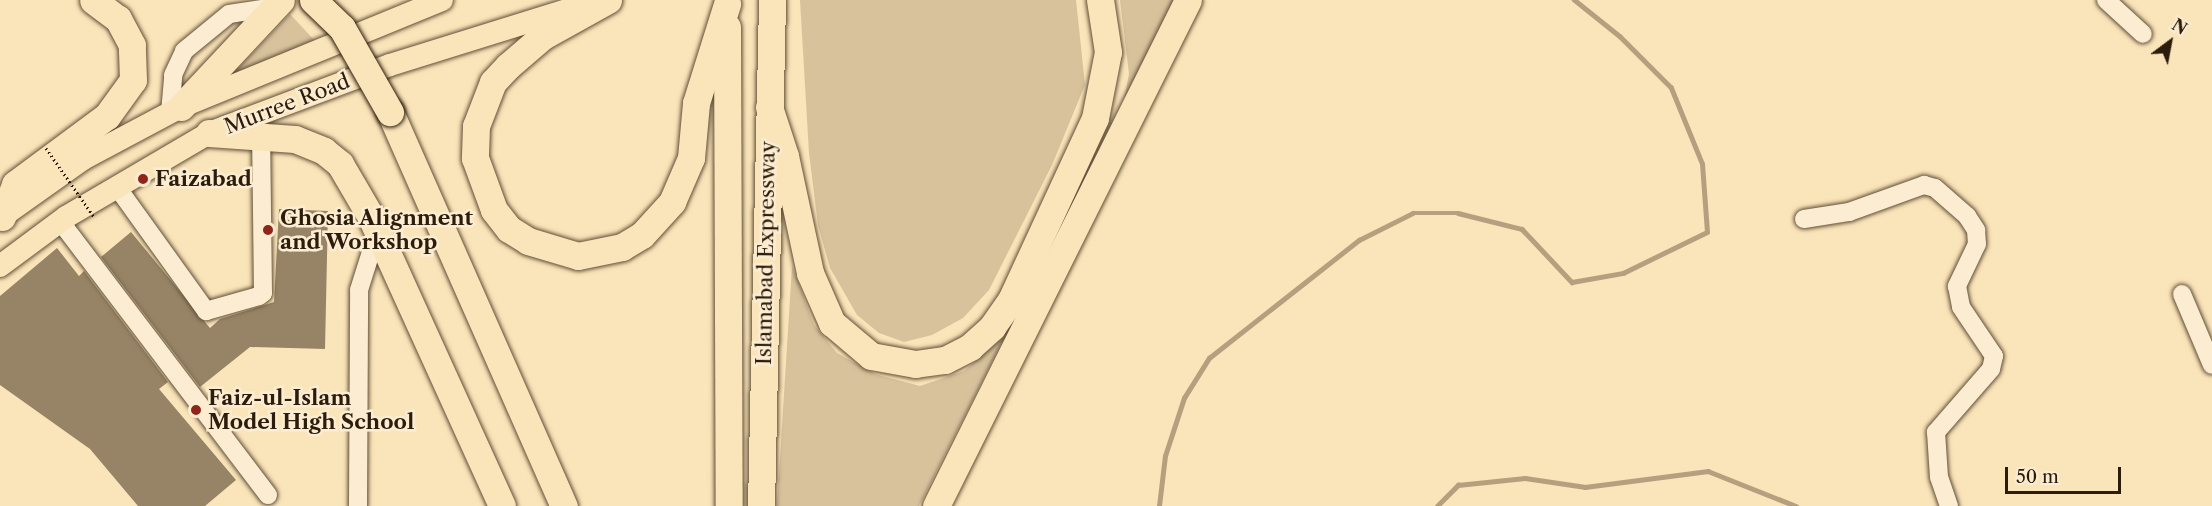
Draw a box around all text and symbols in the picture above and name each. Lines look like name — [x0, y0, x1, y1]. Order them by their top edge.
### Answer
north arrow — [2140, 12, 2200, 72]
text: N — [2168, 15, 2191, 39]
street label: Murree Road — [221, 69, 353, 139]
street label: Islamabad Expressway — [751, 141, 781, 365]
place label: Faizabad — [155, 166, 252, 192]
marker: Faizabad — [136, 172, 150, 186]
place label: Ghosia Alignment and Workshop — [280, 205, 474, 255]
marker: Ghosia Alignment and Workshop — [261, 223, 275, 237]
place label: Faiz-ul-Islam Model High School — [208, 385, 414, 435]
marker: Faiz-ul-Islam Model High School — [189, 403, 203, 417]
scale bar — [2008, 455, 2124, 493]
text: 50 m — [2016, 466, 2059, 488]

